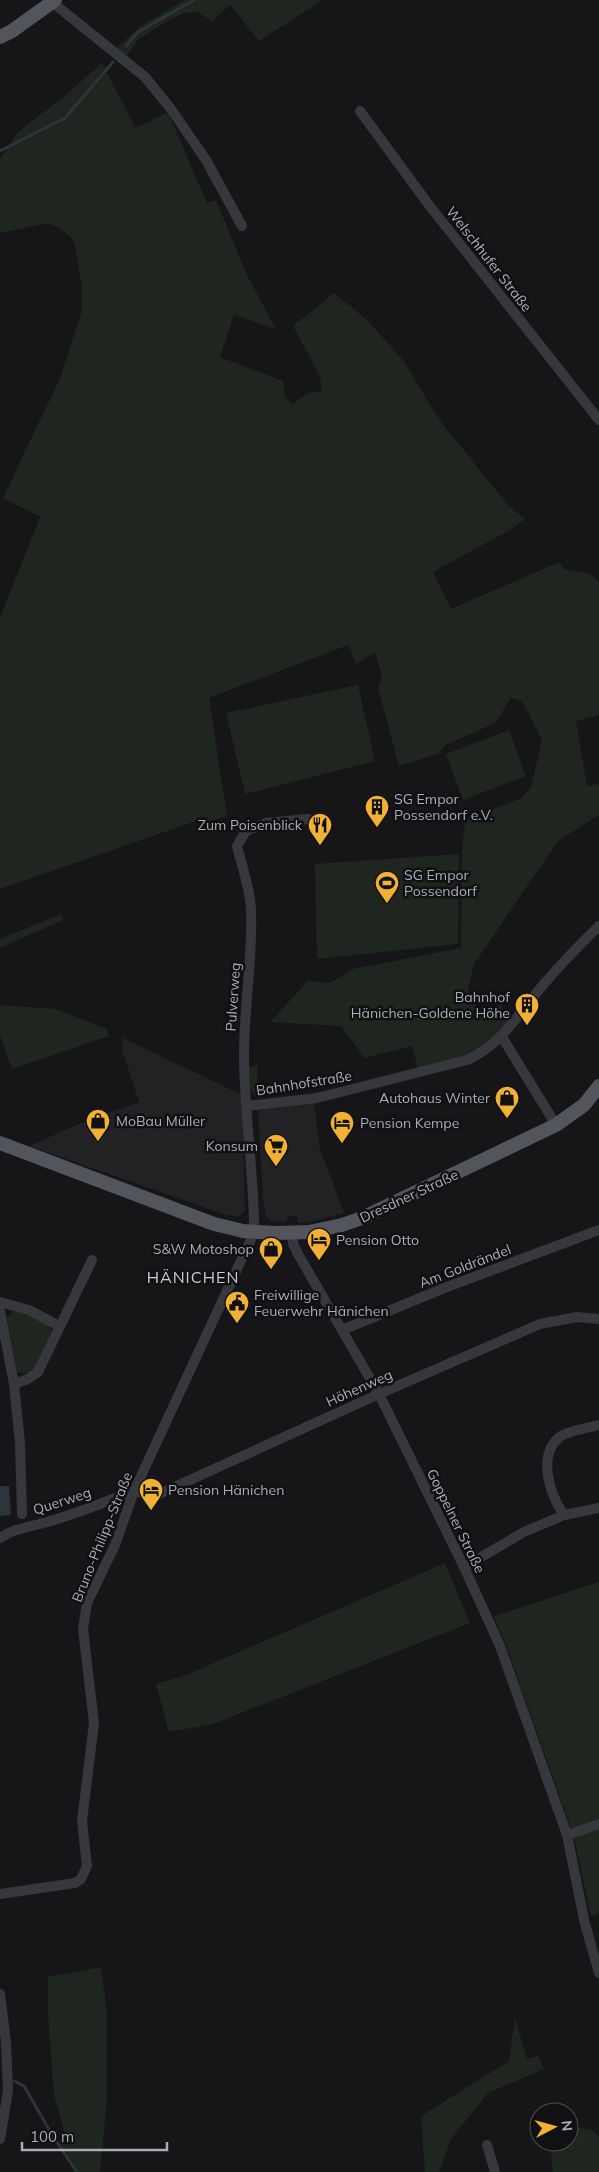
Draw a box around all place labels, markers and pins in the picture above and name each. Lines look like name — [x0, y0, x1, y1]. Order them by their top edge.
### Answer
place label: SG Empor Possendorf e.V. — [394, 790, 493, 824]
building icon: SG Empor Possendorf e.V. — [364, 794, 390, 828]
restaurant icon: Zum Poisenblick — [307, 812, 333, 846]
place label: Zum Poisenblick — [198, 816, 303, 834]
place label: SG Empor Possendorf — [404, 866, 477, 900]
sports icon: SG Empor Possendorf — [374, 870, 400, 904]
place label: Bahnhof Hänichen-Goldene Höhe — [351, 988, 510, 1022]
building icon: Bahnhof Hänichen-Goldene Höhe — [514, 992, 540, 1026]
shop icon: Autohaus Winter — [494, 1085, 520, 1119]
place label: Autohaus Winter — [379, 1089, 491, 1107]
shop icon: MoBau Müller — [85, 1108, 111, 1142]
hotel icon: Pension Kempe — [329, 1110, 355, 1144]
place label: MoBau Müller — [116, 1112, 206, 1130]
place label: Pension Kempe — [360, 1114, 459, 1132]
supermarket icon: Konsum — [263, 1133, 289, 1167]
place label: Konsum — [206, 1137, 258, 1155]
hotel icon: Pension Otto — [306, 1227, 332, 1261]
place label: Pension Otto — [336, 1231, 419, 1249]
shop icon: S&W Motoshop — [258, 1236, 284, 1270]
place label: S&W Motoshop — [153, 1240, 254, 1258]
place label: Freiwillige Feuerwehr Hänichen — [254, 1286, 389, 1320]
public building icon: Freiwillige Feuerwehr Hänichen — [224, 1290, 250, 1324]
hotel icon: Pension Hänichen — [138, 1477, 164, 1511]
place label: Pension Hänichen — [168, 1481, 284, 1499]

